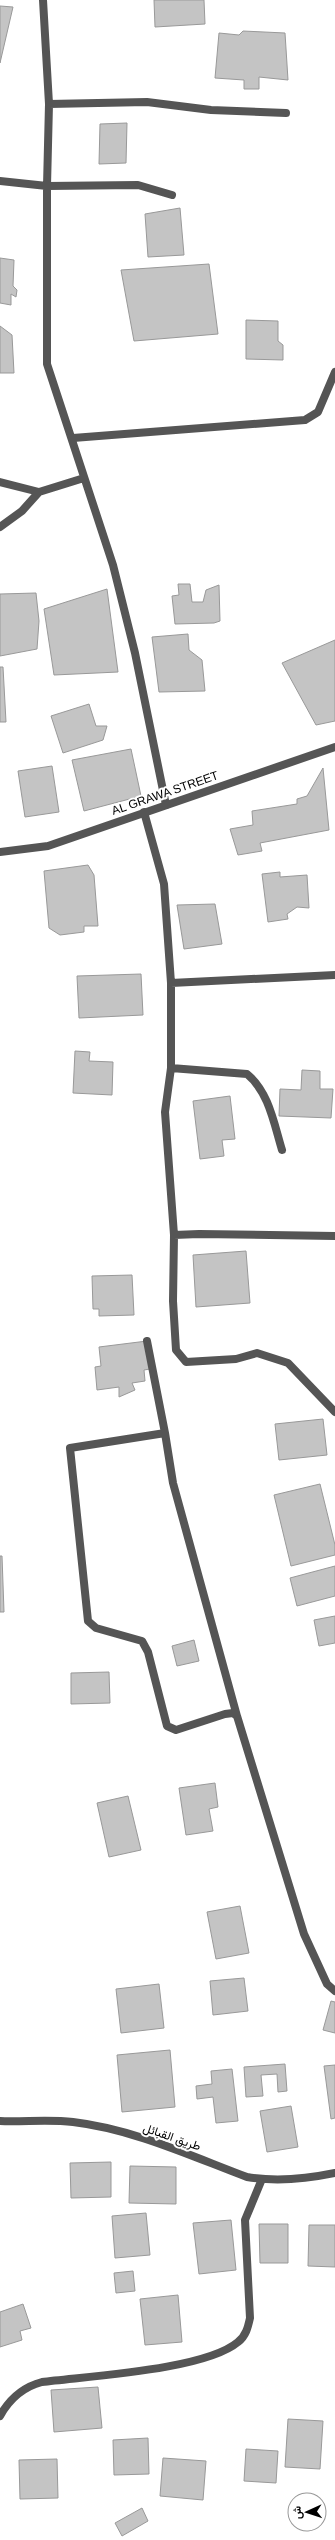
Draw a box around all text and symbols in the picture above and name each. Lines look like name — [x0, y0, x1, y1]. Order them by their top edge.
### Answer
street label: AL GRAWA STREET — [110, 768, 221, 818]
street label: طريق القبائل — [141, 2121, 203, 2154]
north arrow — [287, 2492, 327, 2532]
text: ش — [291, 2506, 304, 2519]

